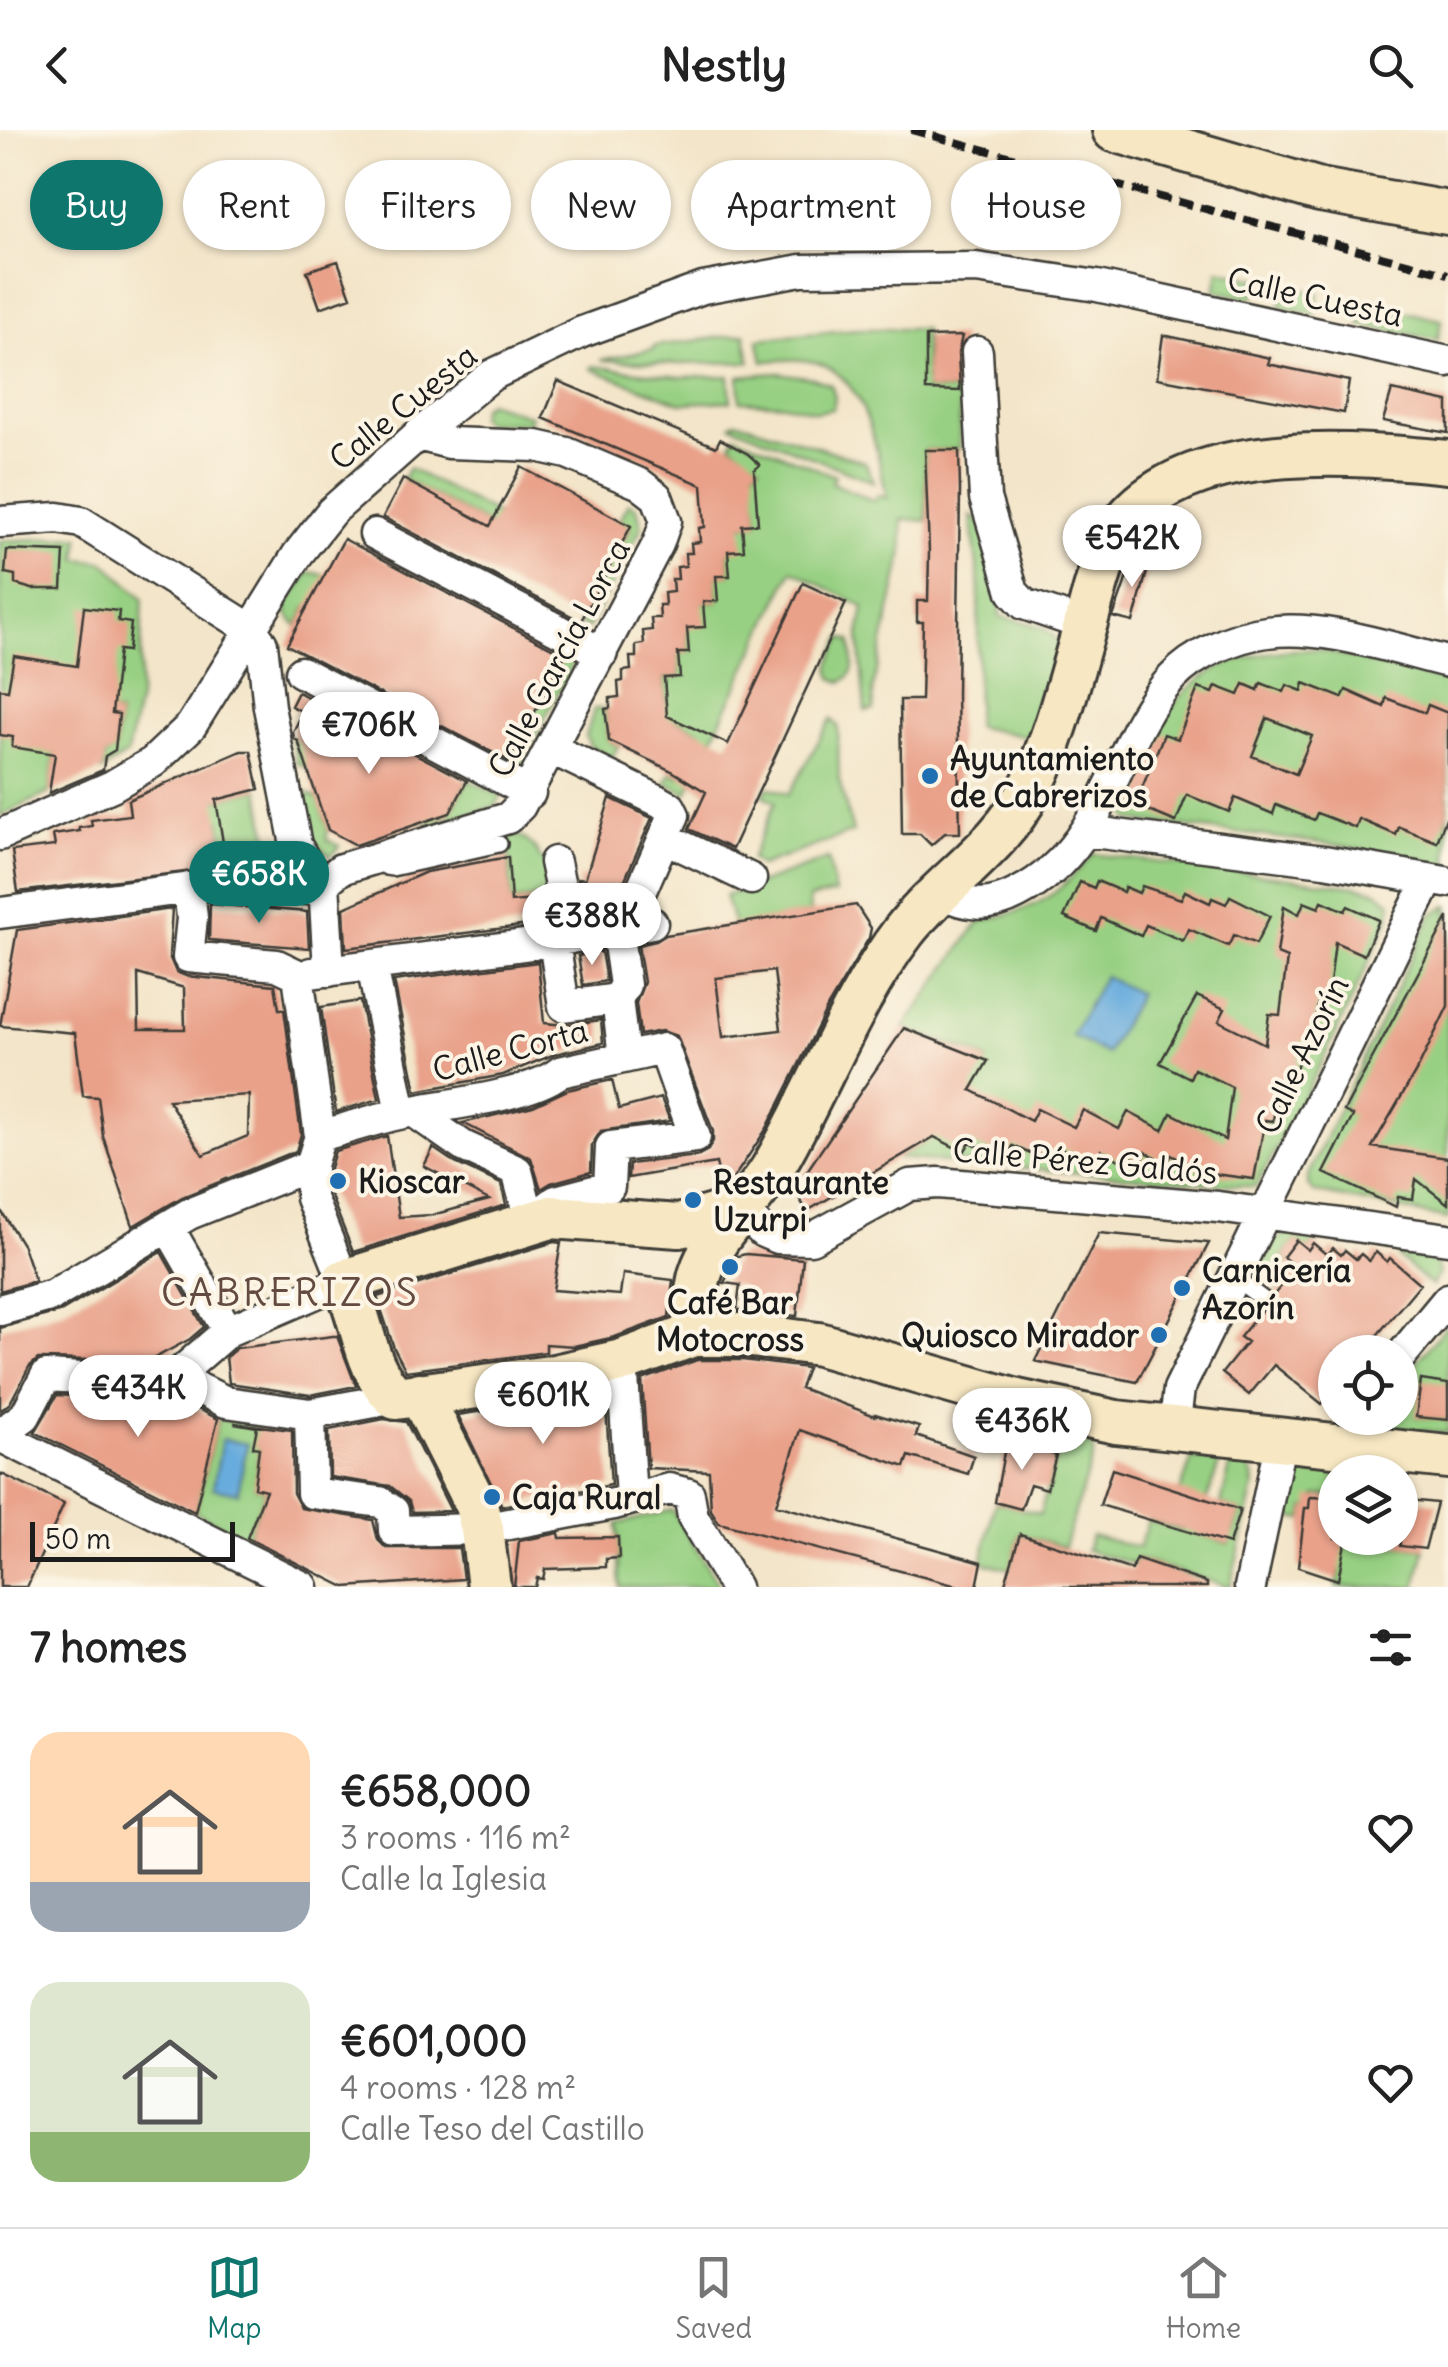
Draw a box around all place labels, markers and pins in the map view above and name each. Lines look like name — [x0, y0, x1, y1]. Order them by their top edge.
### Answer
pin: €542K — [1062, 505, 1202, 590]
pin: €706K — [299, 692, 439, 777]
place label: Ayuntamiento de Cabrerizos — [950, 738, 1154, 816]
marker: Ayuntamiento de Cabrerizos — [919, 765, 941, 787]
pin: €658K — [189, 841, 329, 926]
pin: €388K — [522, 883, 662, 968]
place label: Kioscar — [358, 1161, 466, 1202]
place label: Restaurante Uzurpi — [713, 1162, 889, 1240]
marker: Kioscar — [327, 1170, 349, 1192]
marker: Restaurante Uzurpi — [682, 1189, 704, 1211]
place label: Carnicería Azorín — [1202, 1250, 1351, 1328]
marker: Café Bar Motocross — [719, 1256, 741, 1278]
marker: Carnicería Azorín — [1171, 1277, 1193, 1299]
place label: Café Bar Motocross — [656, 1282, 804, 1360]
place label: Quiosco Mirador — [901, 1315, 1140, 1356]
marker: Quiosco Mirador — [1148, 1324, 1170, 1346]
pin: €434K — [68, 1355, 208, 1440]
pin: €601K — [473, 1362, 613, 1447]
pin: €436K — [952, 1388, 1092, 1473]
place label: Caja Rural — [512, 1477, 661, 1518]
marker: Caja Rural — [481, 1486, 503, 1508]

